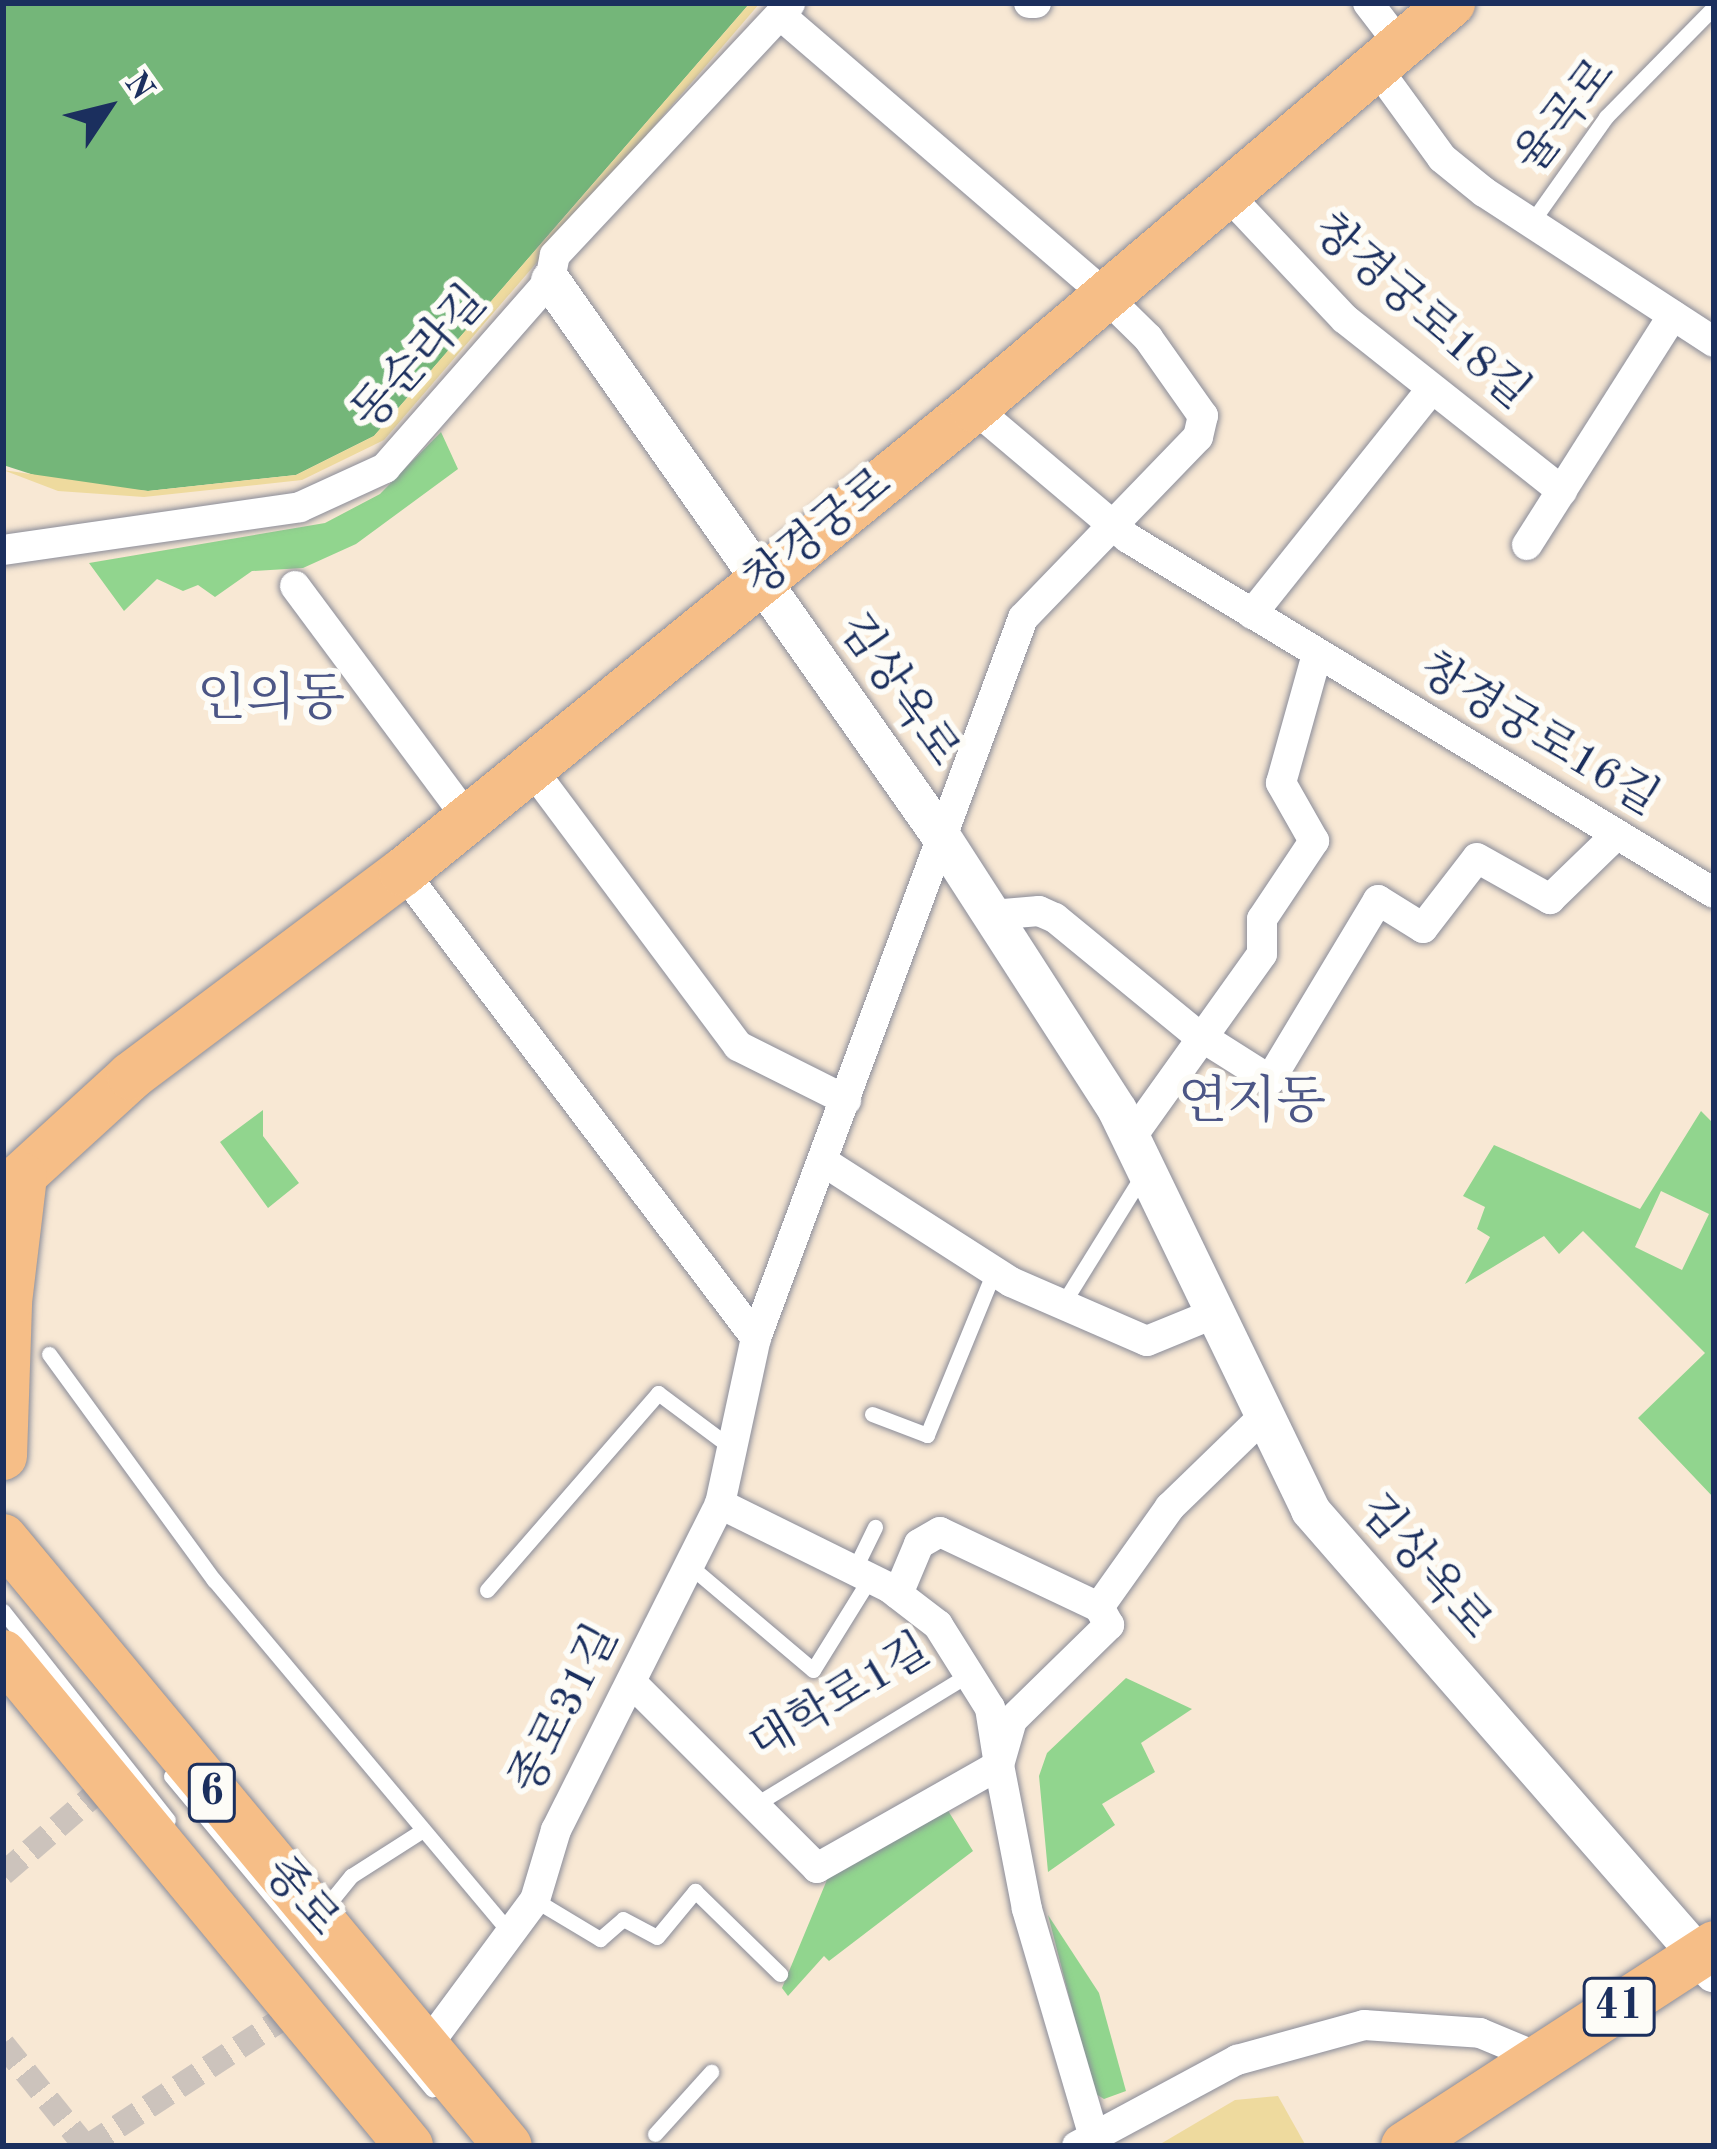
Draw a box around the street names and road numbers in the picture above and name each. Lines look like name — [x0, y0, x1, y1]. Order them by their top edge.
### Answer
street label: 율곡로 — [1506, 49, 1628, 185]
street label: 창경궁로18길 — [1301, 204, 1539, 422]
street label: 동순라길 — [343, 276, 499, 442]
street label: 창경궁로 — [734, 458, 904, 610]
street label: 김상옥로 — [825, 604, 969, 778]
street label: 창경궁로16길 — [1409, 643, 1667, 829]
street label: 김상옥로 — [1347, 1485, 1501, 1651]
street label: 종로31길 — [500, 1616, 632, 1804]
street label: 대학로1길 — [741, 1624, 941, 1774]
road number: 6 — [185, 1757, 239, 1829]
street label: 종로 — [251, 1847, 349, 1949]
road number: 41 — [1580, 1971, 1658, 2043]

